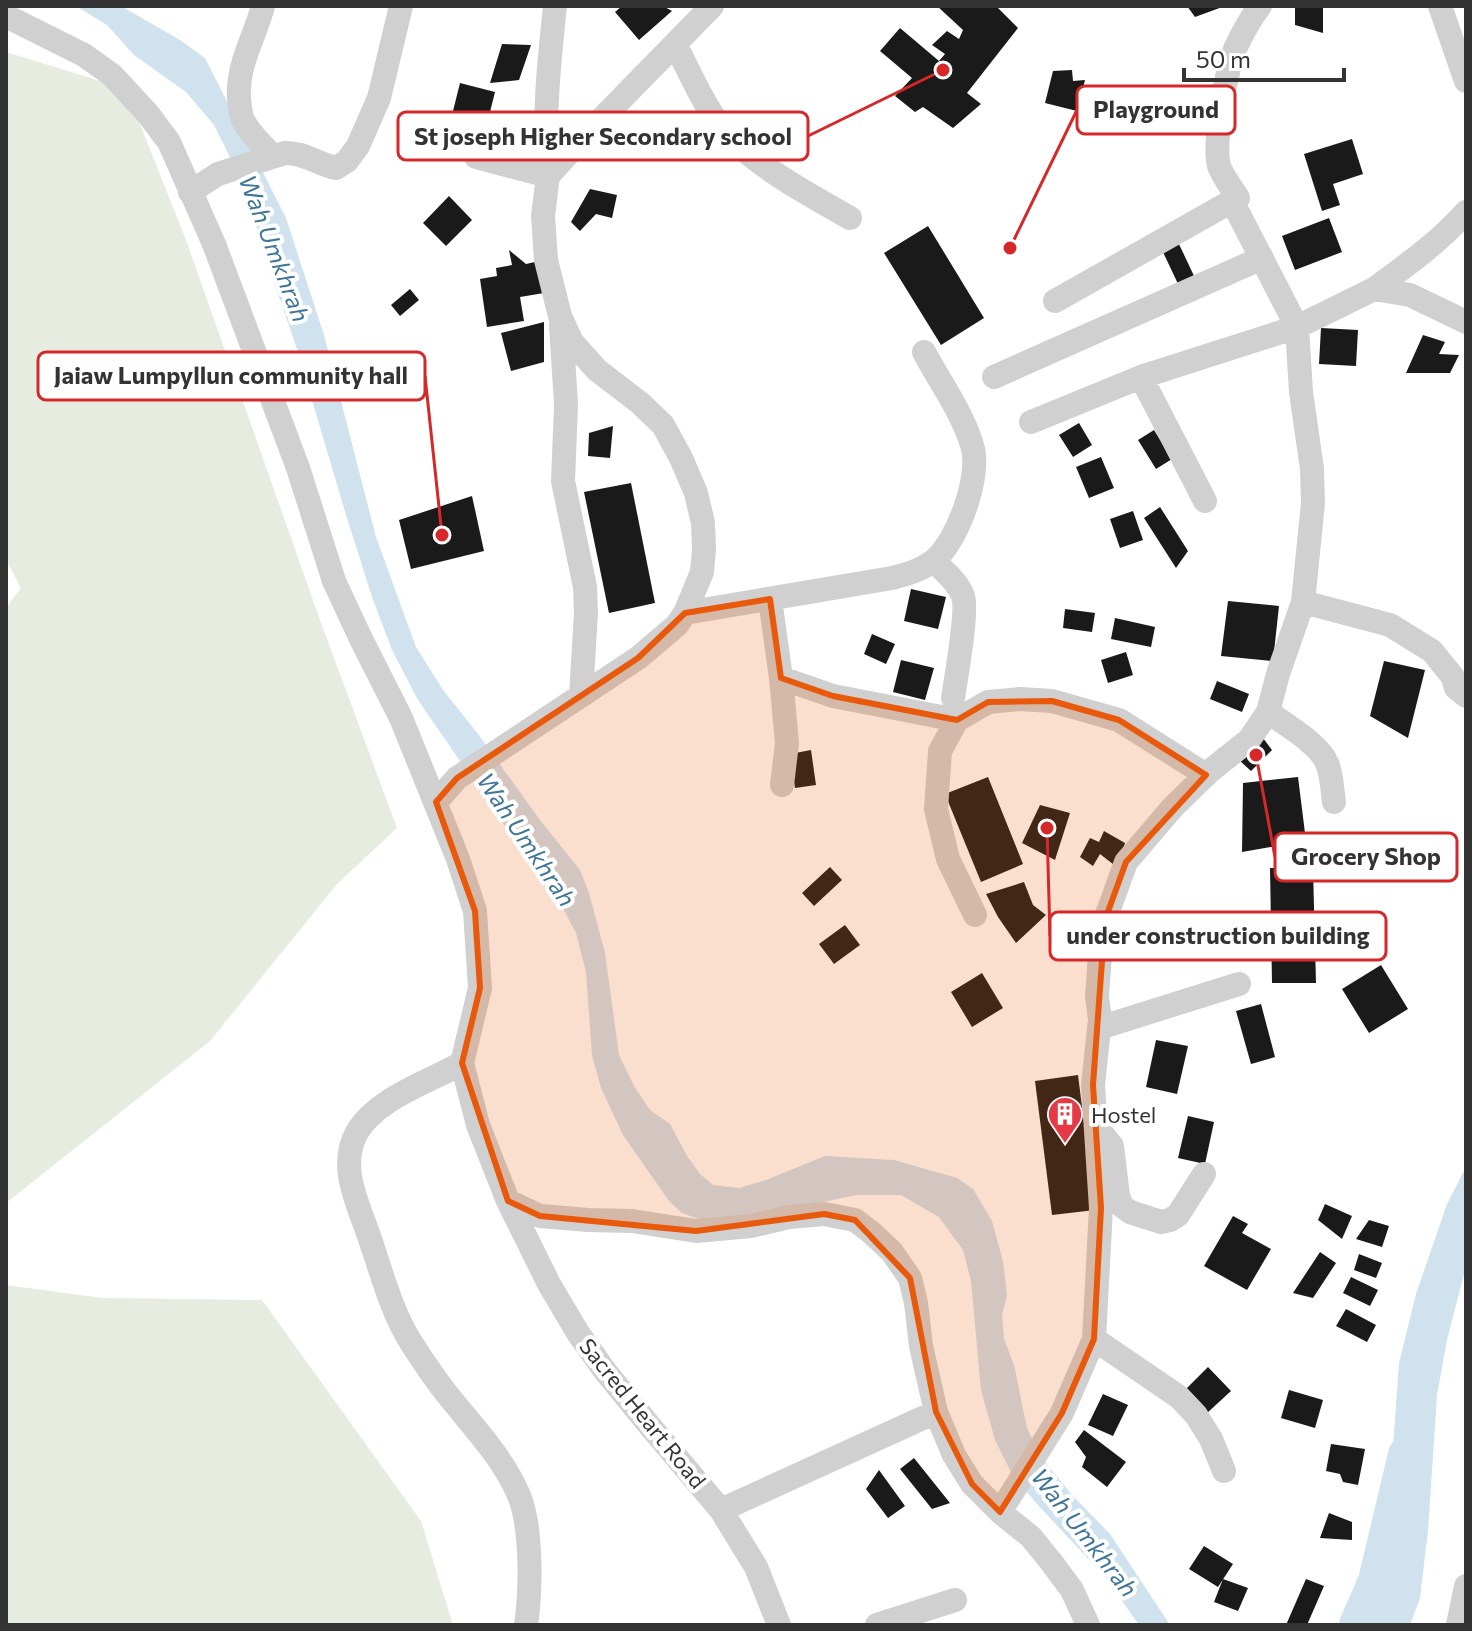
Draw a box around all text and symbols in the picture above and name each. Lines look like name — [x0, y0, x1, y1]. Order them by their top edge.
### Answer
scale bar — [1184, 32, 1344, 82]
text: 50 m — [1196, 44, 1251, 73]
callout: Playground — [1077, 86, 1235, 134]
text: Playground — [1093, 94, 1219, 123]
callout: St joseph Higher Secondary school — [398, 112, 808, 160]
text: St joseph Higher Secondary school — [414, 121, 792, 150]
water label: Wah Umkhrah — [234, 170, 316, 326]
callout: Jaiaw Lumpyllun community hall — [38, 352, 425, 400]
text: Jaiaw Lumpyllun community hall — [54, 360, 408, 389]
water label: Wah Umkhrah — [472, 767, 582, 911]
callout: Grocery Shop — [1275, 833, 1457, 881]
text: Grocery Shop — [1291, 841, 1441, 870]
callout: under construction building — [1050, 912, 1386, 960]
text: under construction building — [1066, 920, 1370, 949]
building icon: Hostel — [1046, 1095, 1084, 1145]
place label: Hostel — [1091, 1101, 1156, 1128]
street label: Sacred Heart Road — [574, 1333, 712, 1493]
water label: Wah Umkhrah — [1026, 1462, 1144, 1602]

